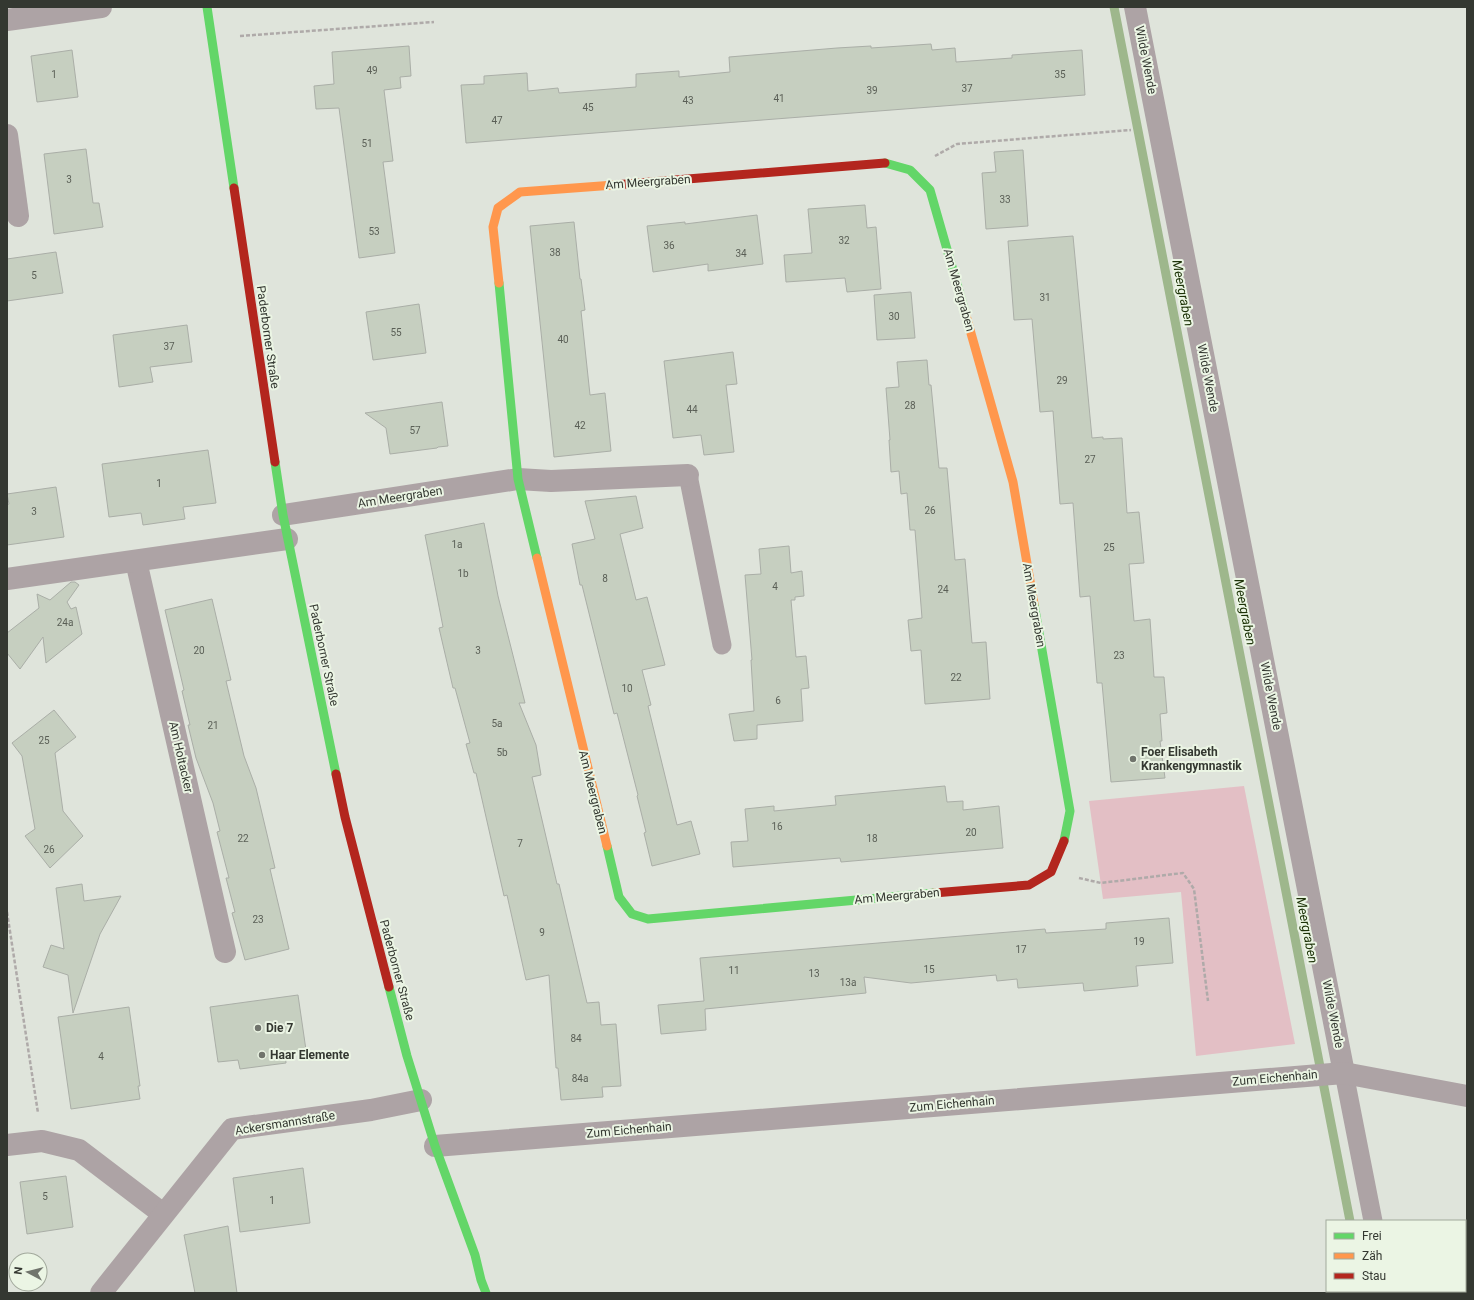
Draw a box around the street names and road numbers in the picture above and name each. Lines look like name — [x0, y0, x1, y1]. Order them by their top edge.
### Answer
street label: Wilde Wende — [1133, 25, 1159, 95]
street label: Am Meergraben — [605, 172, 691, 192]
street label: Am Meergraben — [941, 247, 977, 333]
street label: Paderborner Straße — [254, 285, 282, 389]
street label: Wilde Wende — [1195, 343, 1221, 413]
street label: Am Meergraben — [357, 483, 443, 511]
street label: Am Meergraben — [1020, 562, 1048, 648]
street label: Paderborner Straße — [306, 603, 342, 707]
street label: Wilde Wende — [1258, 661, 1284, 731]
street label: Am Holtacker — [166, 720, 196, 794]
street label: Am Meergraben — [576, 749, 610, 835]
street label: Am Meergraben — [854, 885, 940, 907]
street label: Paderborner Straße — [377, 918, 417, 1022]
street label: Wilde Wende — [1320, 979, 1346, 1049]
street label: Zum Eichenhain — [1232, 1067, 1318, 1089]
street label: Zum Eichenhain — [909, 1093, 995, 1115]
street label: Ackersmannstraße — [234, 1108, 336, 1138]
street label: Zum Eichenhain — [586, 1119, 672, 1141]

